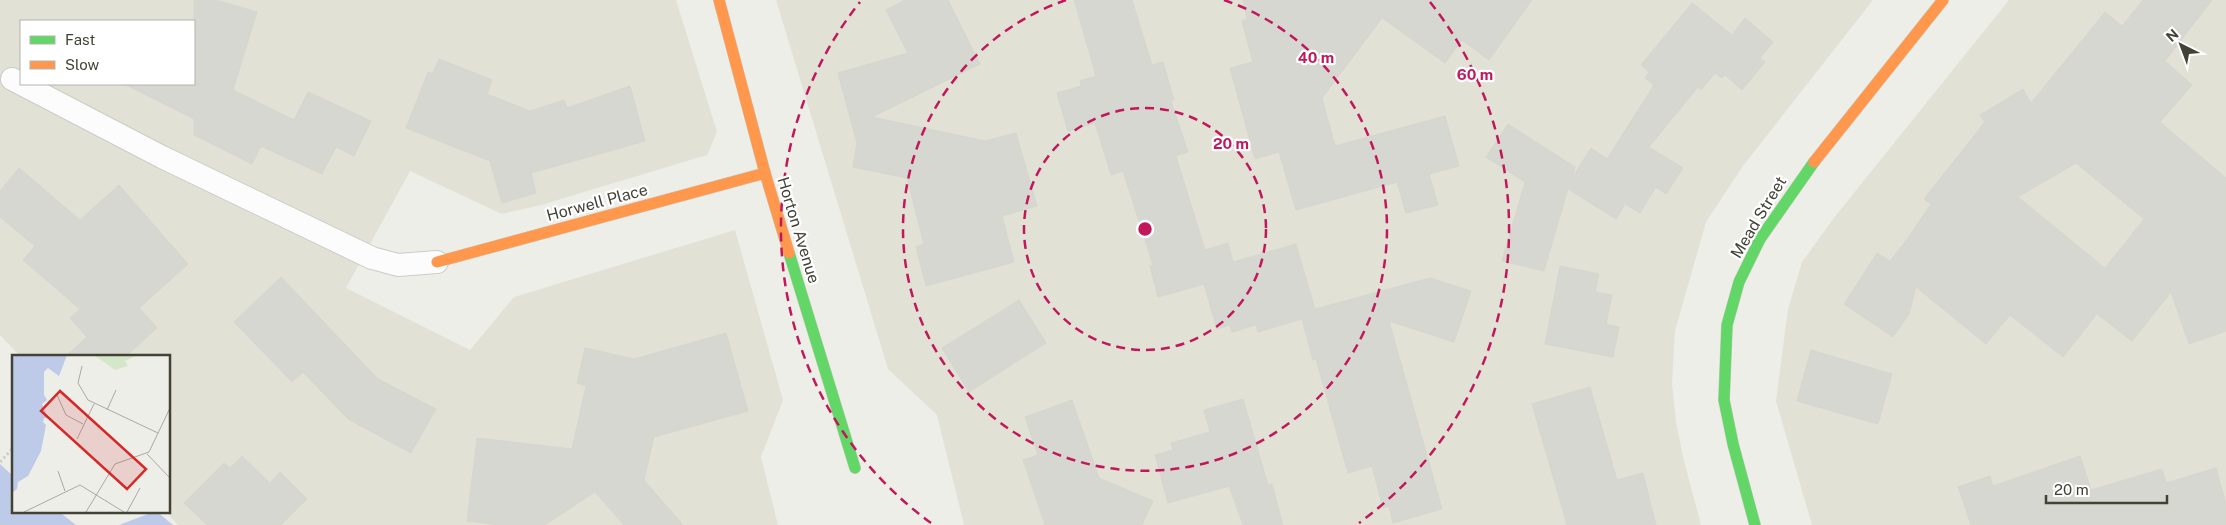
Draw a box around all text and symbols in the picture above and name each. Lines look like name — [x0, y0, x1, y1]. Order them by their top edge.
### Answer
legend — [20, 20, 195, 85]
north arrow — [2156, 20, 2206, 70]
text: N — [2163, 26, 2182, 45]
text: Fast — [65, 31, 95, 48]
text: 40 m — [1298, 49, 1334, 66]
text: Slow — [65, 56, 100, 73]
text: 60 m — [1457, 66, 1493, 83]
text: 20 m — [1213, 135, 1249, 152]
street label: Mead Street — [1727, 173, 1790, 262]
street label: Horton Avenue — [773, 175, 824, 286]
street label: Horwell Place — [544, 180, 650, 225]
centre of rings — [1136, 220, 1154, 238]
inset map — [12, 355, 170, 512]
scale bar — [2046, 472, 2167, 504]
text: 20 m — [2054, 481, 2089, 498]

